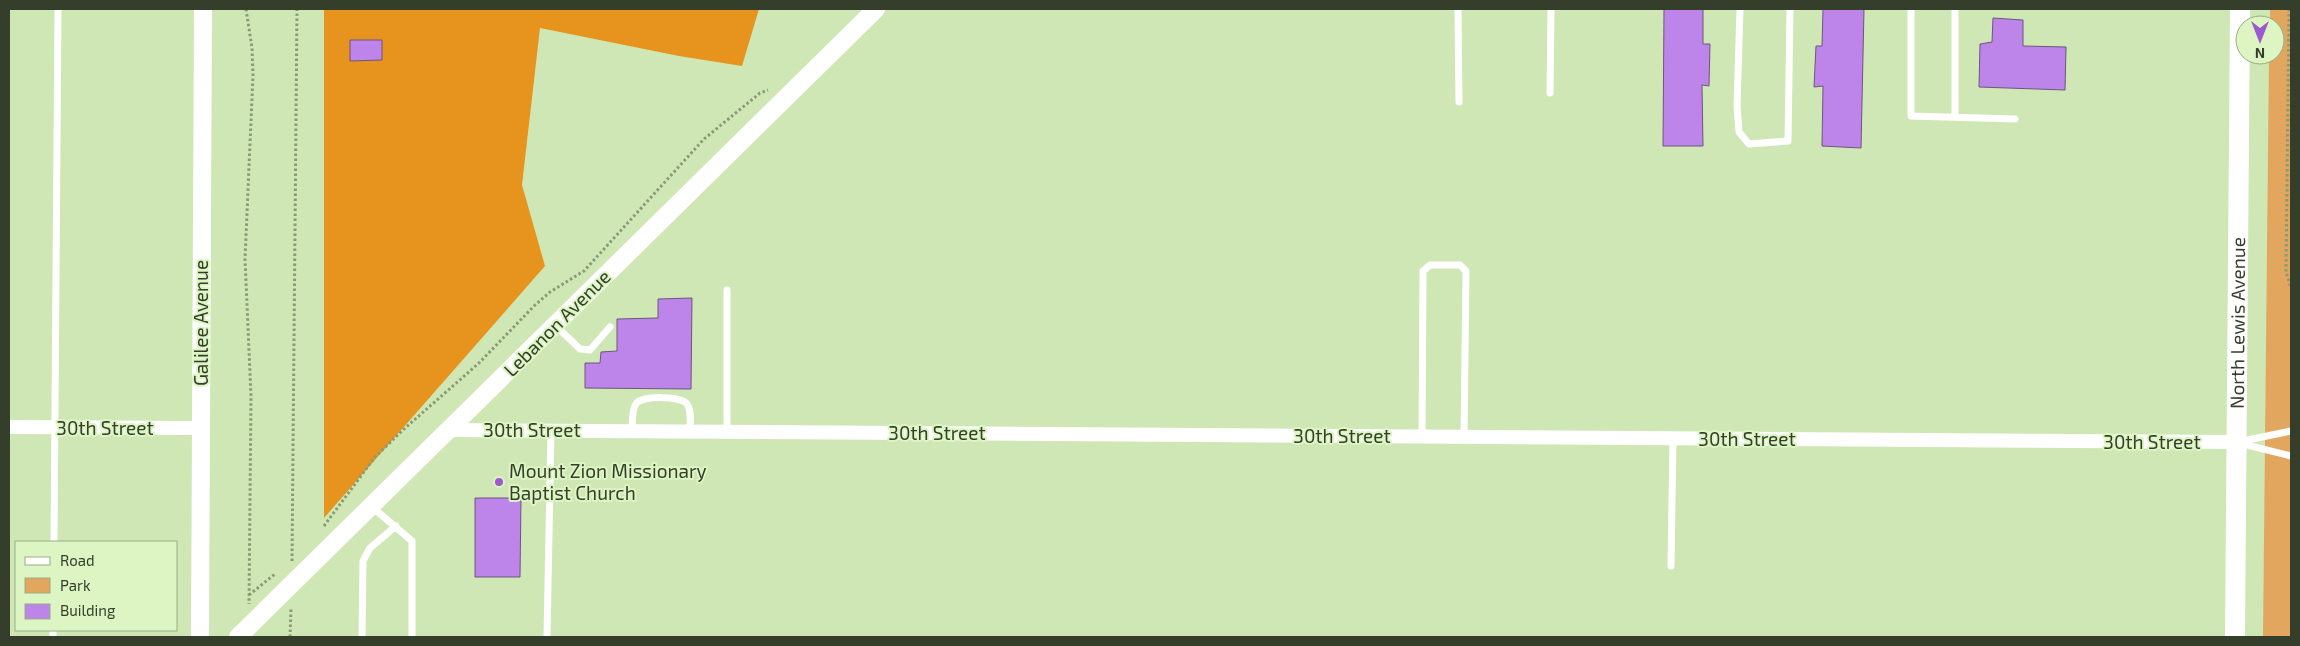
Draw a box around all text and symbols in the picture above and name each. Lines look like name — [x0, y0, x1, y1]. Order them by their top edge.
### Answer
north arrow — [2235, 15, 2285, 65]
text: N — [2255, 45, 2265, 62]
street label: North Lewis Avenue — [2225, 237, 2249, 409]
street label: Galilee Avenue — [189, 260, 212, 386]
street label: Lebanon Avenue — [498, 264, 615, 381]
street label: 30th Street — [56, 416, 154, 439]
street label: 30th Street — [483, 418, 581, 441]
street label: 30th Street — [888, 421, 986, 444]
street label: 30th Street — [1293, 424, 1391, 447]
street label: 30th Street — [1698, 427, 1796, 450]
street label: 30th Street — [2103, 430, 2201, 453]
place label: Mount Zion Missionary Baptist Church — [509, 459, 707, 504]
marker: Mount Zion Missionary Baptist Church — [493, 476, 505, 488]
legend — [15, 541, 178, 631]
text: Road — [60, 551, 95, 569]
text: Park — [60, 576, 91, 594]
text: Building — [60, 601, 116, 619]

